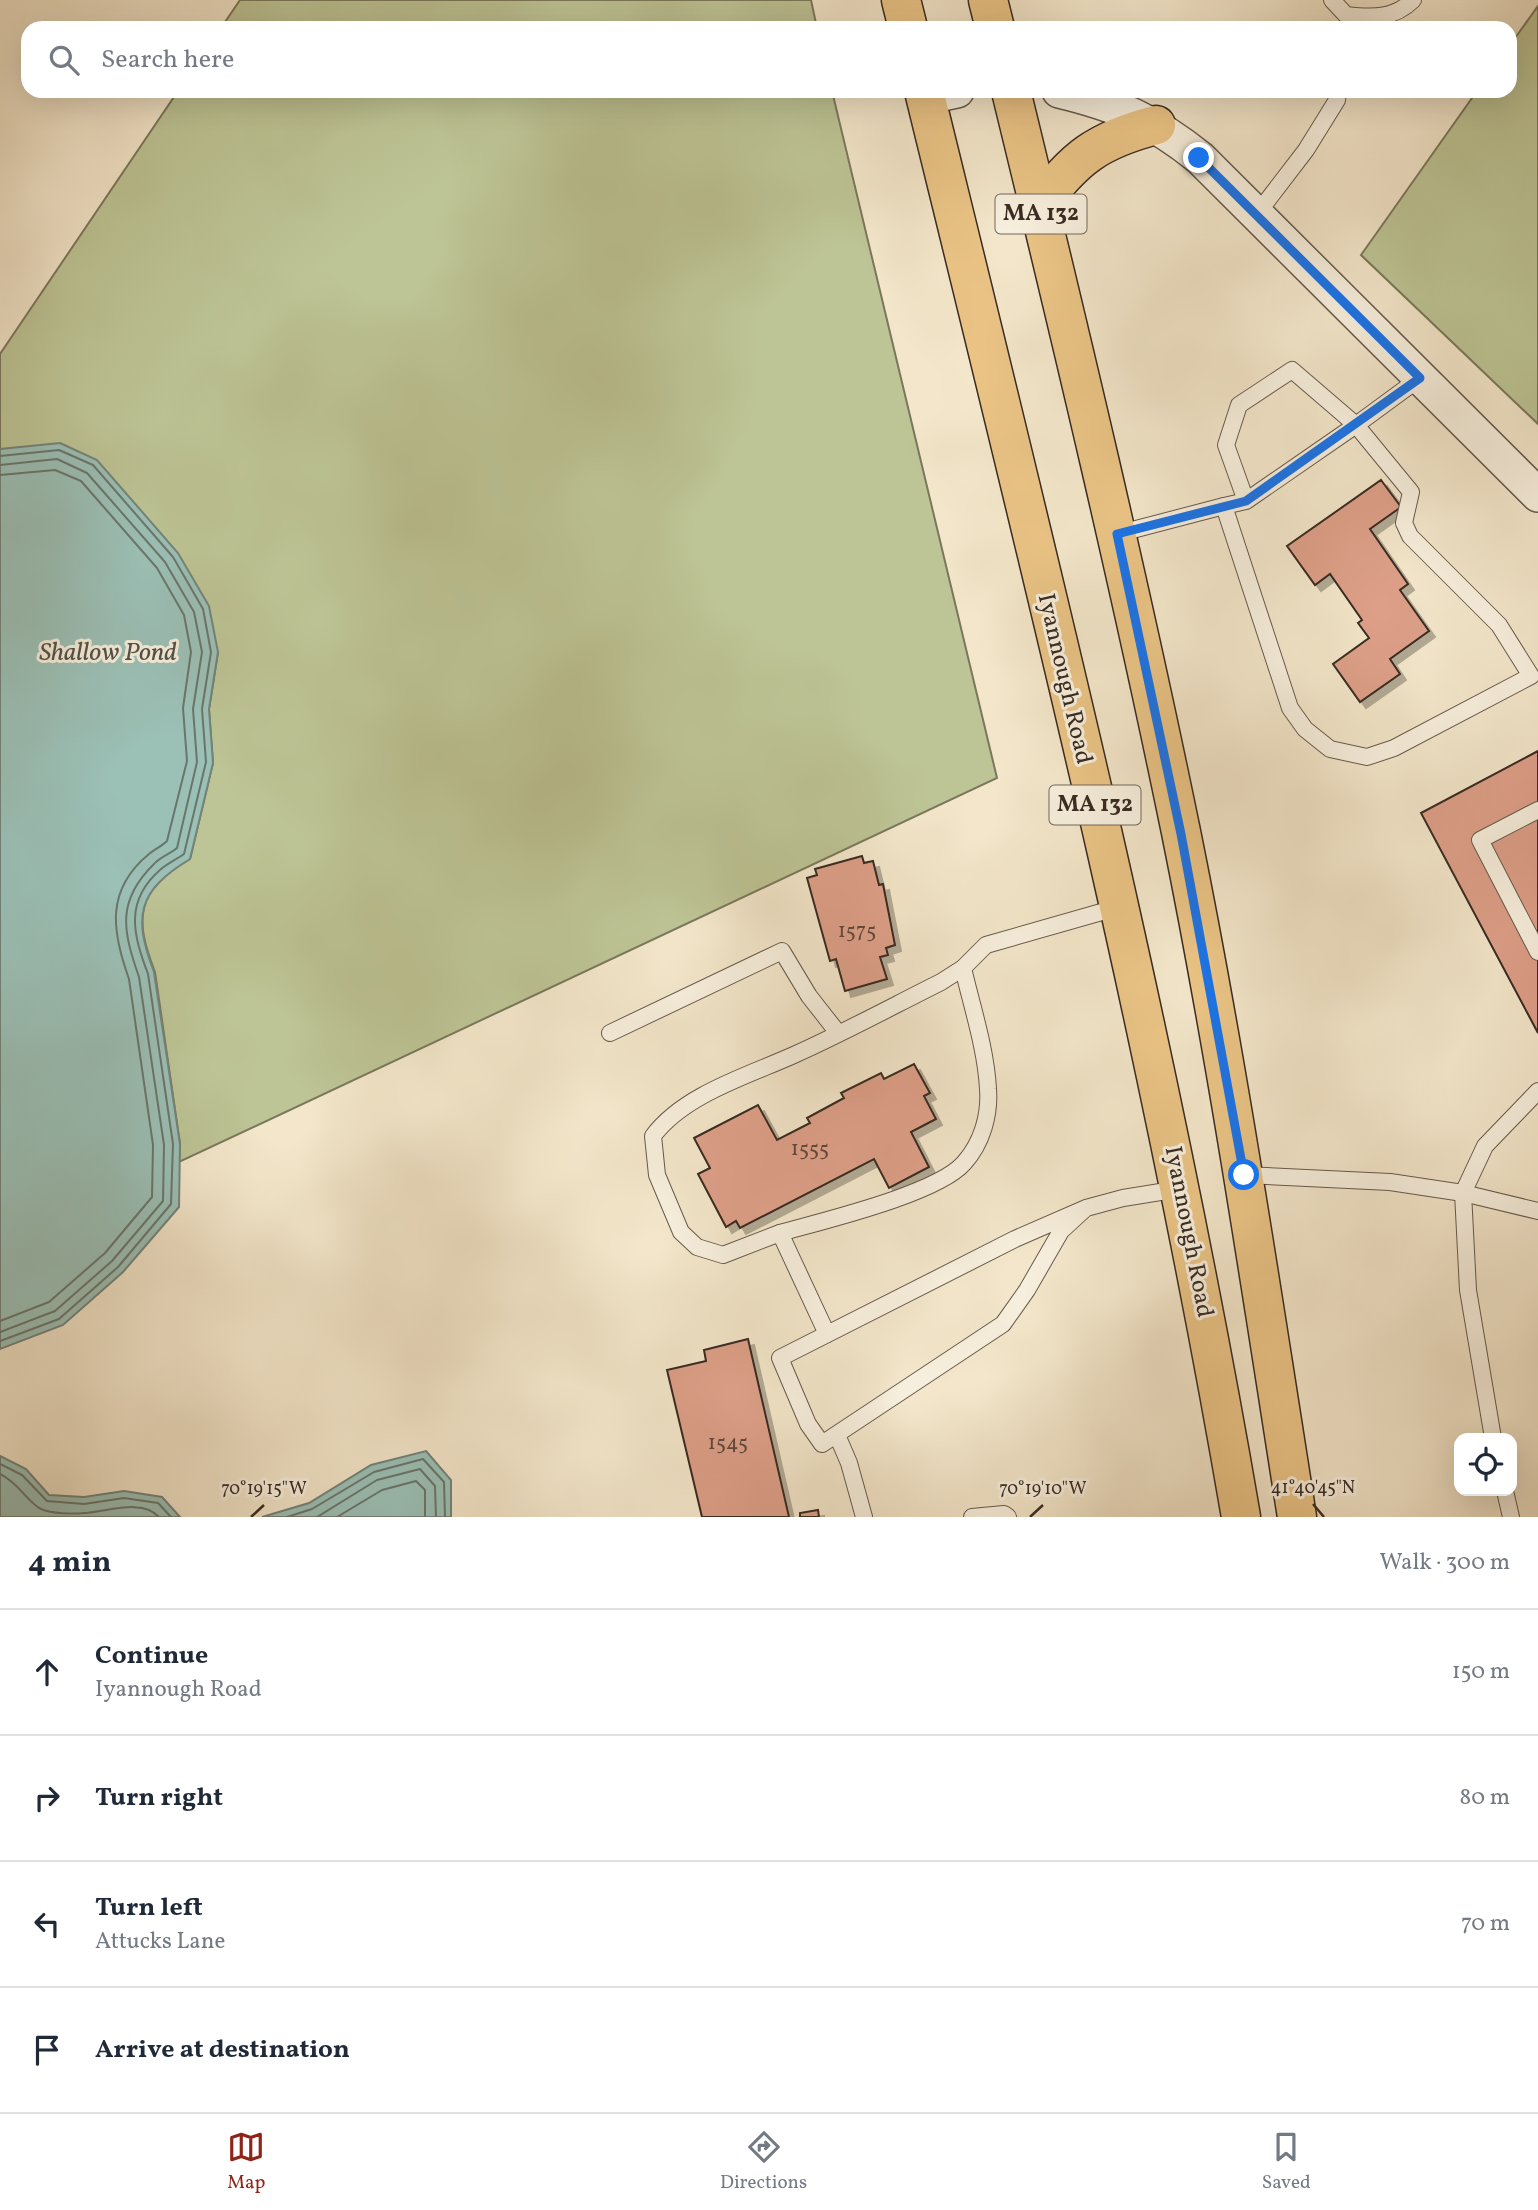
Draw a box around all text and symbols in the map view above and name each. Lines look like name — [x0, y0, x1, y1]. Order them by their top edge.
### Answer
search box — [21, 21, 1517, 98]
icon: search — [45, 41, 83, 79]
text: Search here — [101, 42, 234, 78]
route end — [1183, 142, 1214, 173]
road number: MA 132 — [996, 195, 1086, 234]
street label: Iyannough Road — [1028, 590, 1100, 768]
water label: Shallow Pond — [39, 635, 177, 671]
road number: MA 132 — [1050, 786, 1140, 824]
house number: 1575 — [838, 917, 876, 946]
house number: 1555 — [791, 1135, 829, 1164]
street label: Iyannough Road — [1155, 1143, 1221, 1321]
route start — [1228, 1159, 1259, 1190]
house number: 1545 — [708, 1429, 748, 1458]
map controls — [1454, 1433, 1517, 1496]
button: locate — [1454, 1433, 1517, 1496]
text: 41°40'45"N — [1271, 1476, 1355, 1501]
text: 70°19'15"W — [221, 1477, 307, 1502]
text: 70°19'10"W — [999, 1477, 1087, 1502]
text: 4 min — [28, 1542, 112, 1584]
text: Walk · 300 m — [1380, 1547, 1510, 1579]
text: Continue — [95, 1638, 208, 1674]
icon: ahead — [28, 1653, 66, 1691]
text: 150 m — [1452, 1656, 1510, 1688]
text: Iyannough Road — [95, 1674, 262, 1706]
icon: right — [28, 1779, 66, 1817]
text: Turn right — [95, 1780, 223, 1816]
text: 80 m — [1460, 1782, 1510, 1814]
text: Turn left — [95, 1890, 203, 1926]
icon: left — [28, 1905, 66, 1943]
text: 70 m — [1461, 1908, 1510, 1940]
text: Attucks Lane — [95, 1926, 225, 1958]
icon: arrive — [28, 2031, 66, 2069]
text: Arrive at destination — [95, 2032, 350, 2068]
tab: Map — [227, 2128, 265, 2196]
tab: Directions — [720, 2128, 807, 2196]
tab: Saved — [1262, 2128, 1311, 2196]

